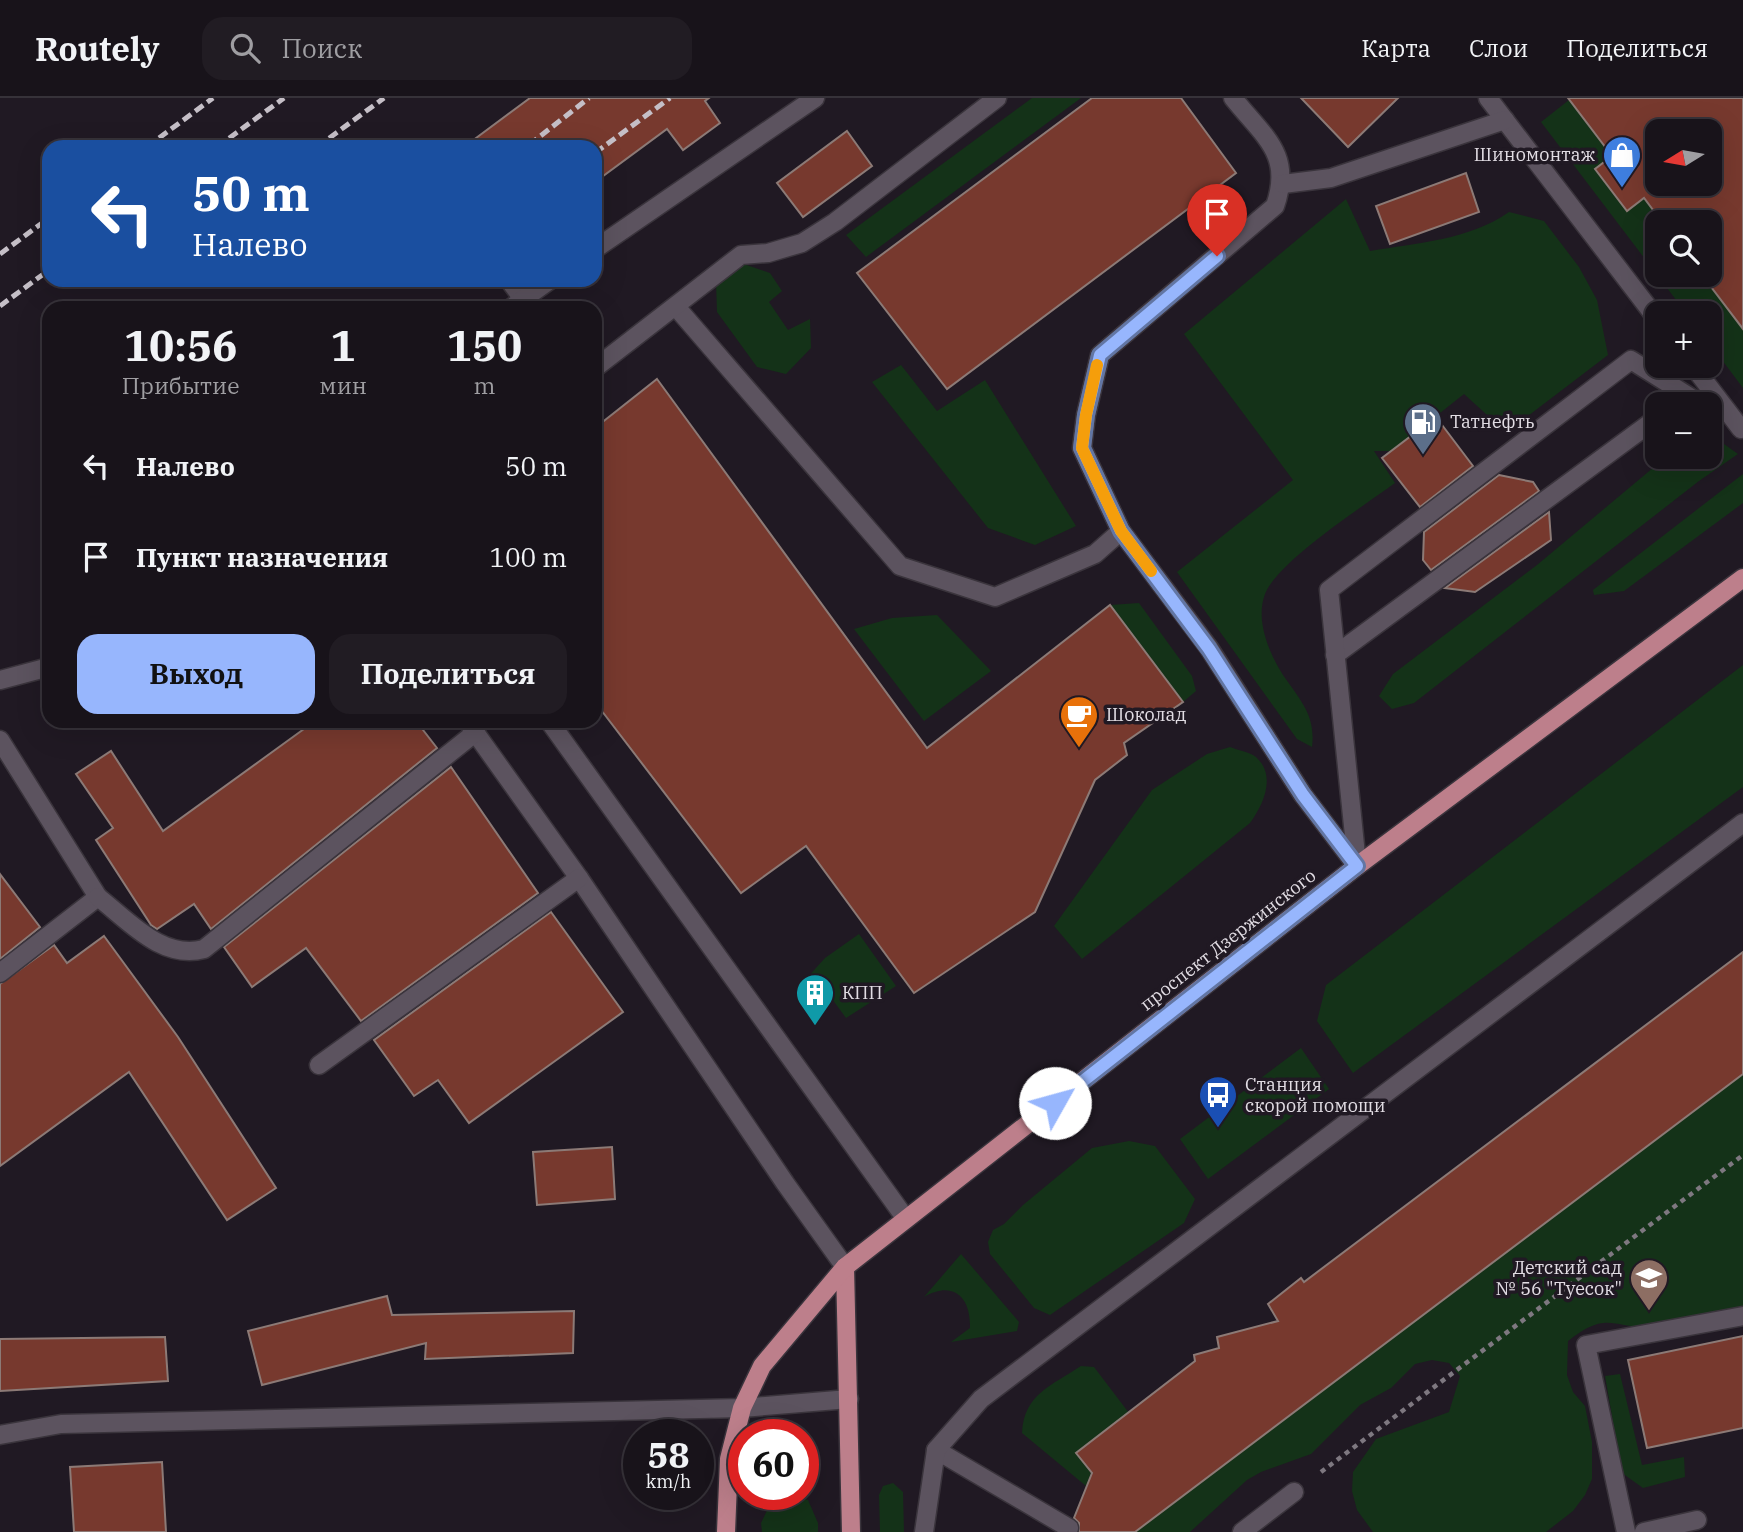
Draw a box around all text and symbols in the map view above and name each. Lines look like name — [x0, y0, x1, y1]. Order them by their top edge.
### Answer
search box — [202, 17, 692, 80]
text: Routely — [35, 27, 160, 70]
icon: search — [226, 29, 264, 67]
text: Поиск — [282, 31, 362, 65]
text: Карта — [1361, 32, 1431, 64]
text: Слои — [1469, 32, 1528, 64]
text: Поделиться — [1566, 32, 1708, 64]
north arrow — [1645, 119, 1722, 196]
map controls — [1645, 119, 1722, 469]
shop icon: Шиномонтаж — [1601, 134, 1643, 189]
place label: Шиномонтаж — [1474, 143, 1596, 166]
text: 50 m — [192, 161, 310, 224]
icon: left — [77, 168, 168, 259]
pin — [1187, 184, 1247, 256]
icon: arrive — [1198, 195, 1236, 233]
button: search — [1645, 210, 1722, 287]
text: Налево — [192, 223, 308, 265]
button: + — [1645, 301, 1722, 378]
text: 10:56 — [124, 318, 237, 373]
text: 1 — [331, 318, 356, 373]
text: 150 — [447, 318, 522, 373]
text: Прибытие — [122, 370, 240, 400]
text: мин — [319, 370, 367, 400]
text: m — [474, 370, 495, 400]
button: − — [1645, 392, 1722, 469]
fuel station icon: Татнефть — [1402, 401, 1444, 456]
place label: Татнефть — [1450, 410, 1535, 433]
icon: left — [77, 447, 115, 485]
text: Налево — [136, 449, 235, 483]
text: 50 m — [505, 449, 567, 483]
icon: arrive — [77, 538, 115, 576]
text: Пункт назначения — [136, 540, 388, 574]
text: 100 m — [489, 540, 567, 574]
button: Выход — [77, 634, 315, 714]
button: Поделиться — [329, 634, 567, 714]
cafe icon: Шоколад — [1058, 694, 1100, 749]
place label: Шоколад — [1106, 703, 1187, 726]
street label: проспект Дзержинского — [1135, 864, 1320, 1015]
building icon: КПП — [794, 972, 836, 1027]
place label: КПП — [842, 981, 883, 1004]
position arrow — [1018, 1066, 1092, 1140]
place label: Станция скорой помощи — [1245, 1073, 1386, 1117]
bus stop icon: Станция скорой помощи — [1197, 1074, 1239, 1129]
place label: Детский сад № 56 "Туесок" — [1496, 1256, 1622, 1300]
school or university icon: Детский сад № 56 "Туесок" — [1628, 1257, 1670, 1312]
speed limit sign: 60 — [728, 1419, 819, 1510]
text: 58 — [647, 1432, 690, 1478]
text: km/h — [646, 1470, 691, 1493]

